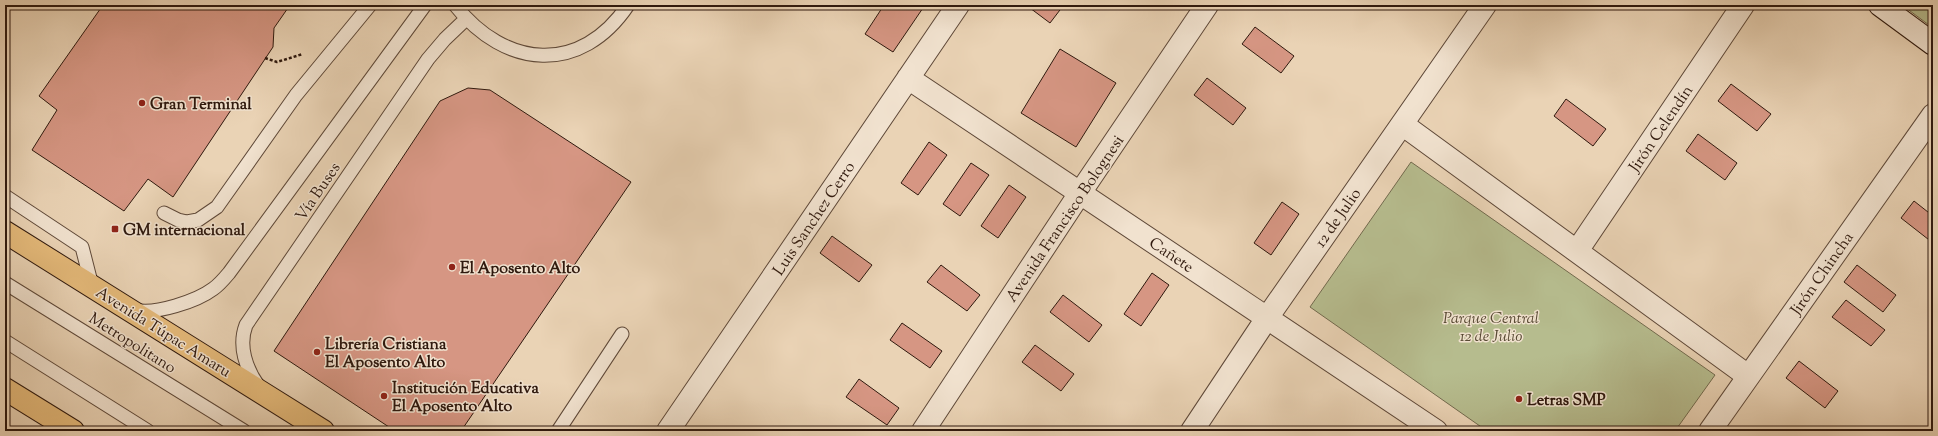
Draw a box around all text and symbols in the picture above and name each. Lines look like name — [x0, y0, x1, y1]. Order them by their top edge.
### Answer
street label: Jirón Celendín — [1624, 81, 1700, 178]
place label: Gran Terminal — [150, 94, 252, 117]
marker: Gran Terminal — [137, 98, 147, 108]
street label: Avenida Francisco Bolognesi — [1001, 131, 1131, 308]
street label: Vía Buses — [291, 158, 347, 226]
street label: Luis Sanchez Cerro — [768, 158, 862, 281]
street label: 12 de Julio — [1310, 184, 1368, 253]
place label: GM internacional — [123, 220, 246, 243]
marker: GM internacional — [110, 224, 120, 234]
street label: Jirón Chincha — [1785, 228, 1861, 321]
street label: Cañete — [1144, 233, 1198, 279]
place label: El Aposento Alto — [460, 258, 580, 281]
marker: El Aposento Alto — [447, 262, 457, 272]
street label: Avenida Túpac Amaru — [91, 282, 235, 384]
street label: Metropolitano — [83, 308, 180, 380]
park label: Parque Central 12 de Julio — [1443, 308, 1539, 349]
place label: Librería Cristiana El Aposento Alto — [325, 334, 447, 375]
marker: Librería Cristiana El Aposento Alto — [312, 347, 322, 357]
place label: Institución Educativa El Aposento Alto — [392, 378, 539, 419]
place label: Letras SMP — [1527, 390, 1606, 413]
marker: Institución Educativa El Aposento Alto — [379, 391, 389, 401]
marker: Letras SMP — [1514, 394, 1524, 404]

